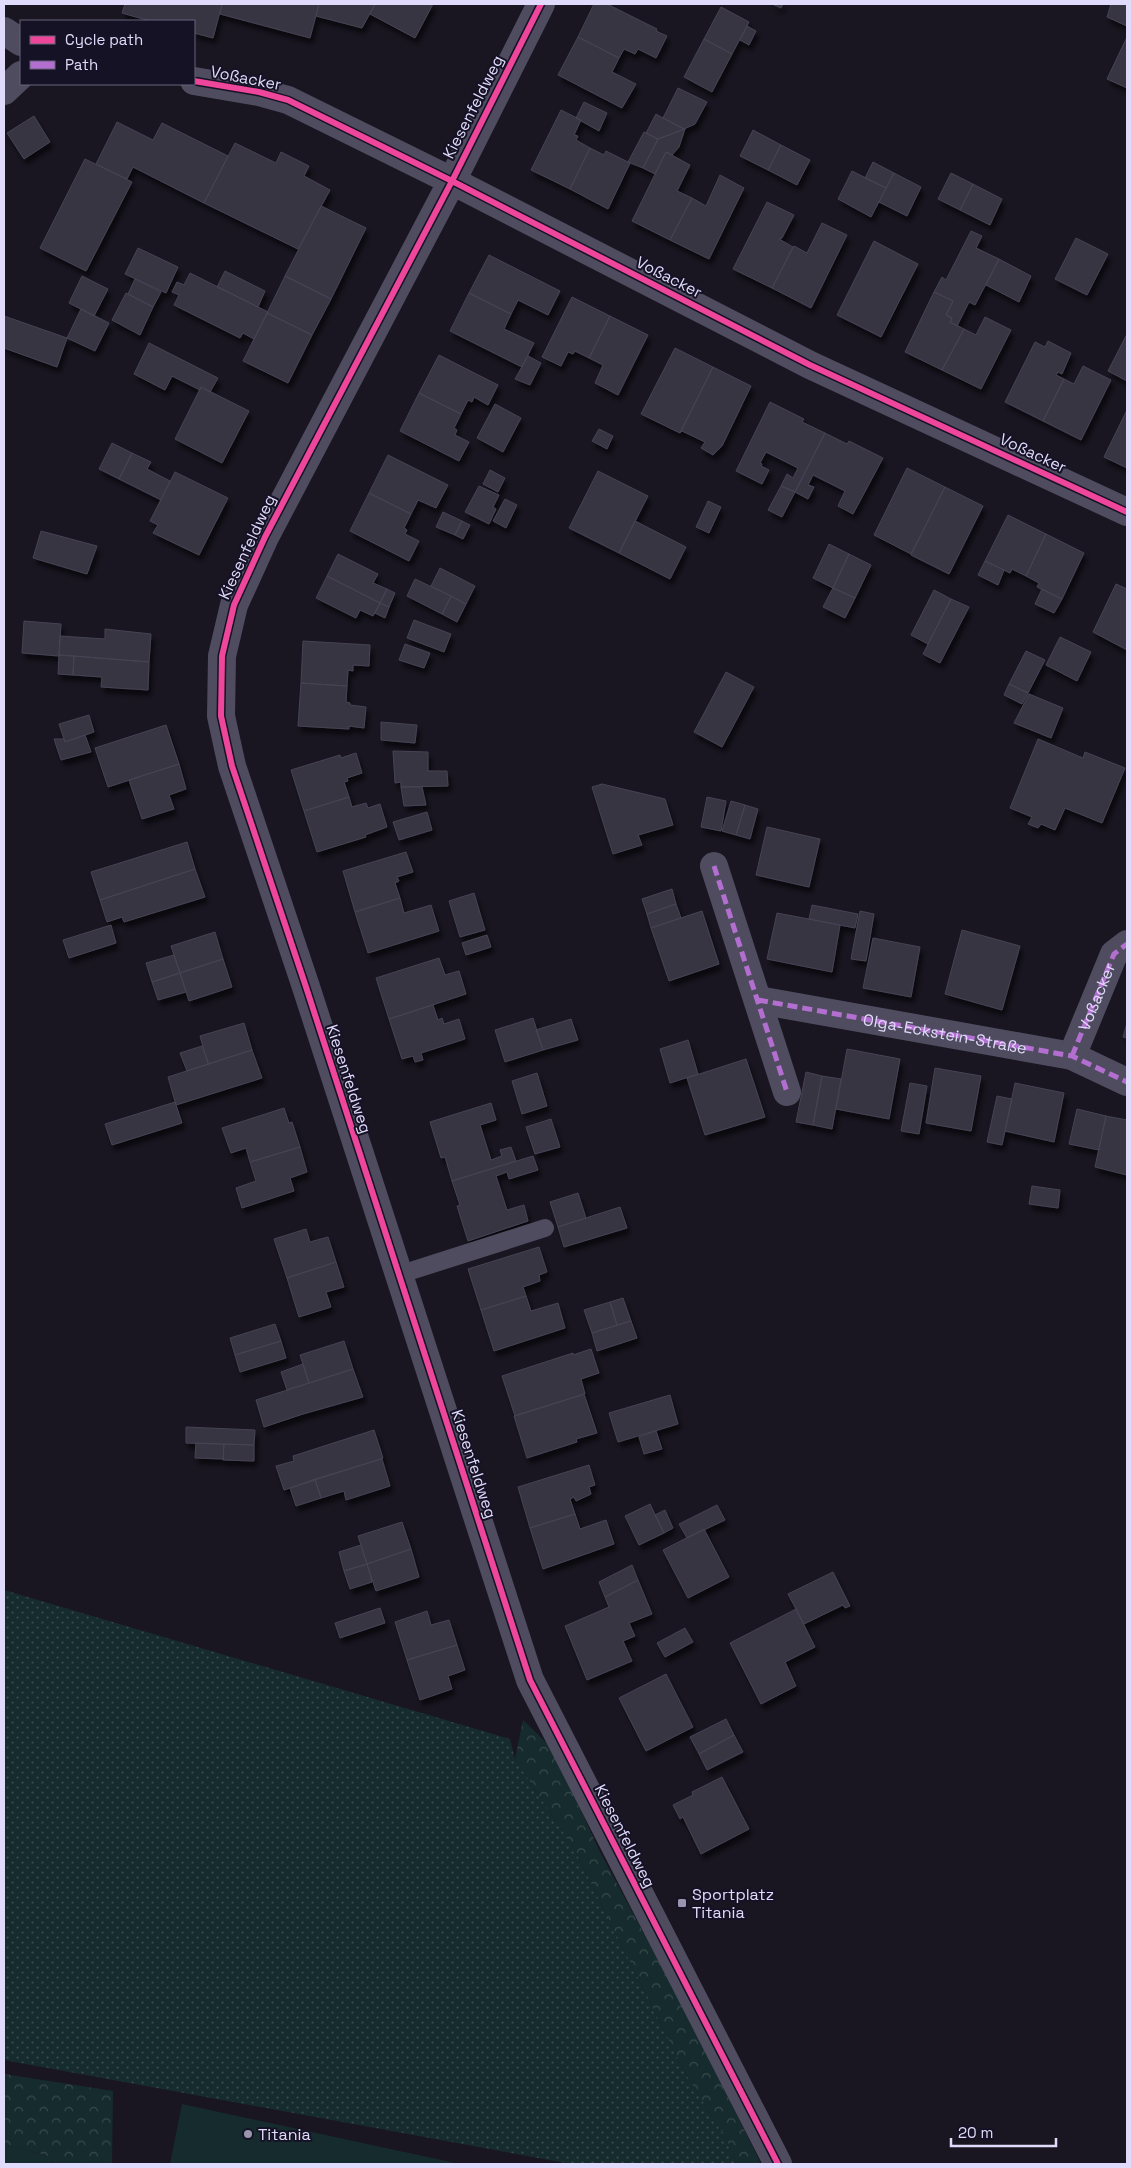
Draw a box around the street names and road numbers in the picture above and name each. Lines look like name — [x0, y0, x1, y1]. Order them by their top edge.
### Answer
street label: Kiesenfeldweg — [438, 52, 508, 162]
street label: Voßacker — [209, 61, 283, 95]
street label: Voßacker — [632, 251, 706, 303]
street label: Voßacker — [996, 428, 1070, 478]
street label: Kiesenfeldweg — [214, 491, 280, 603]
street label: Voßacker — [1073, 960, 1120, 1034]
street label: Olga-Eckstein-Straße — [862, 1008, 1029, 1058]
street label: Kiesenfeldweg — [321, 1022, 377, 1136]
street label: Kiesenfeldweg — [446, 1407, 502, 1521]
street label: Kiesenfeldweg — [590, 1781, 660, 1891]

